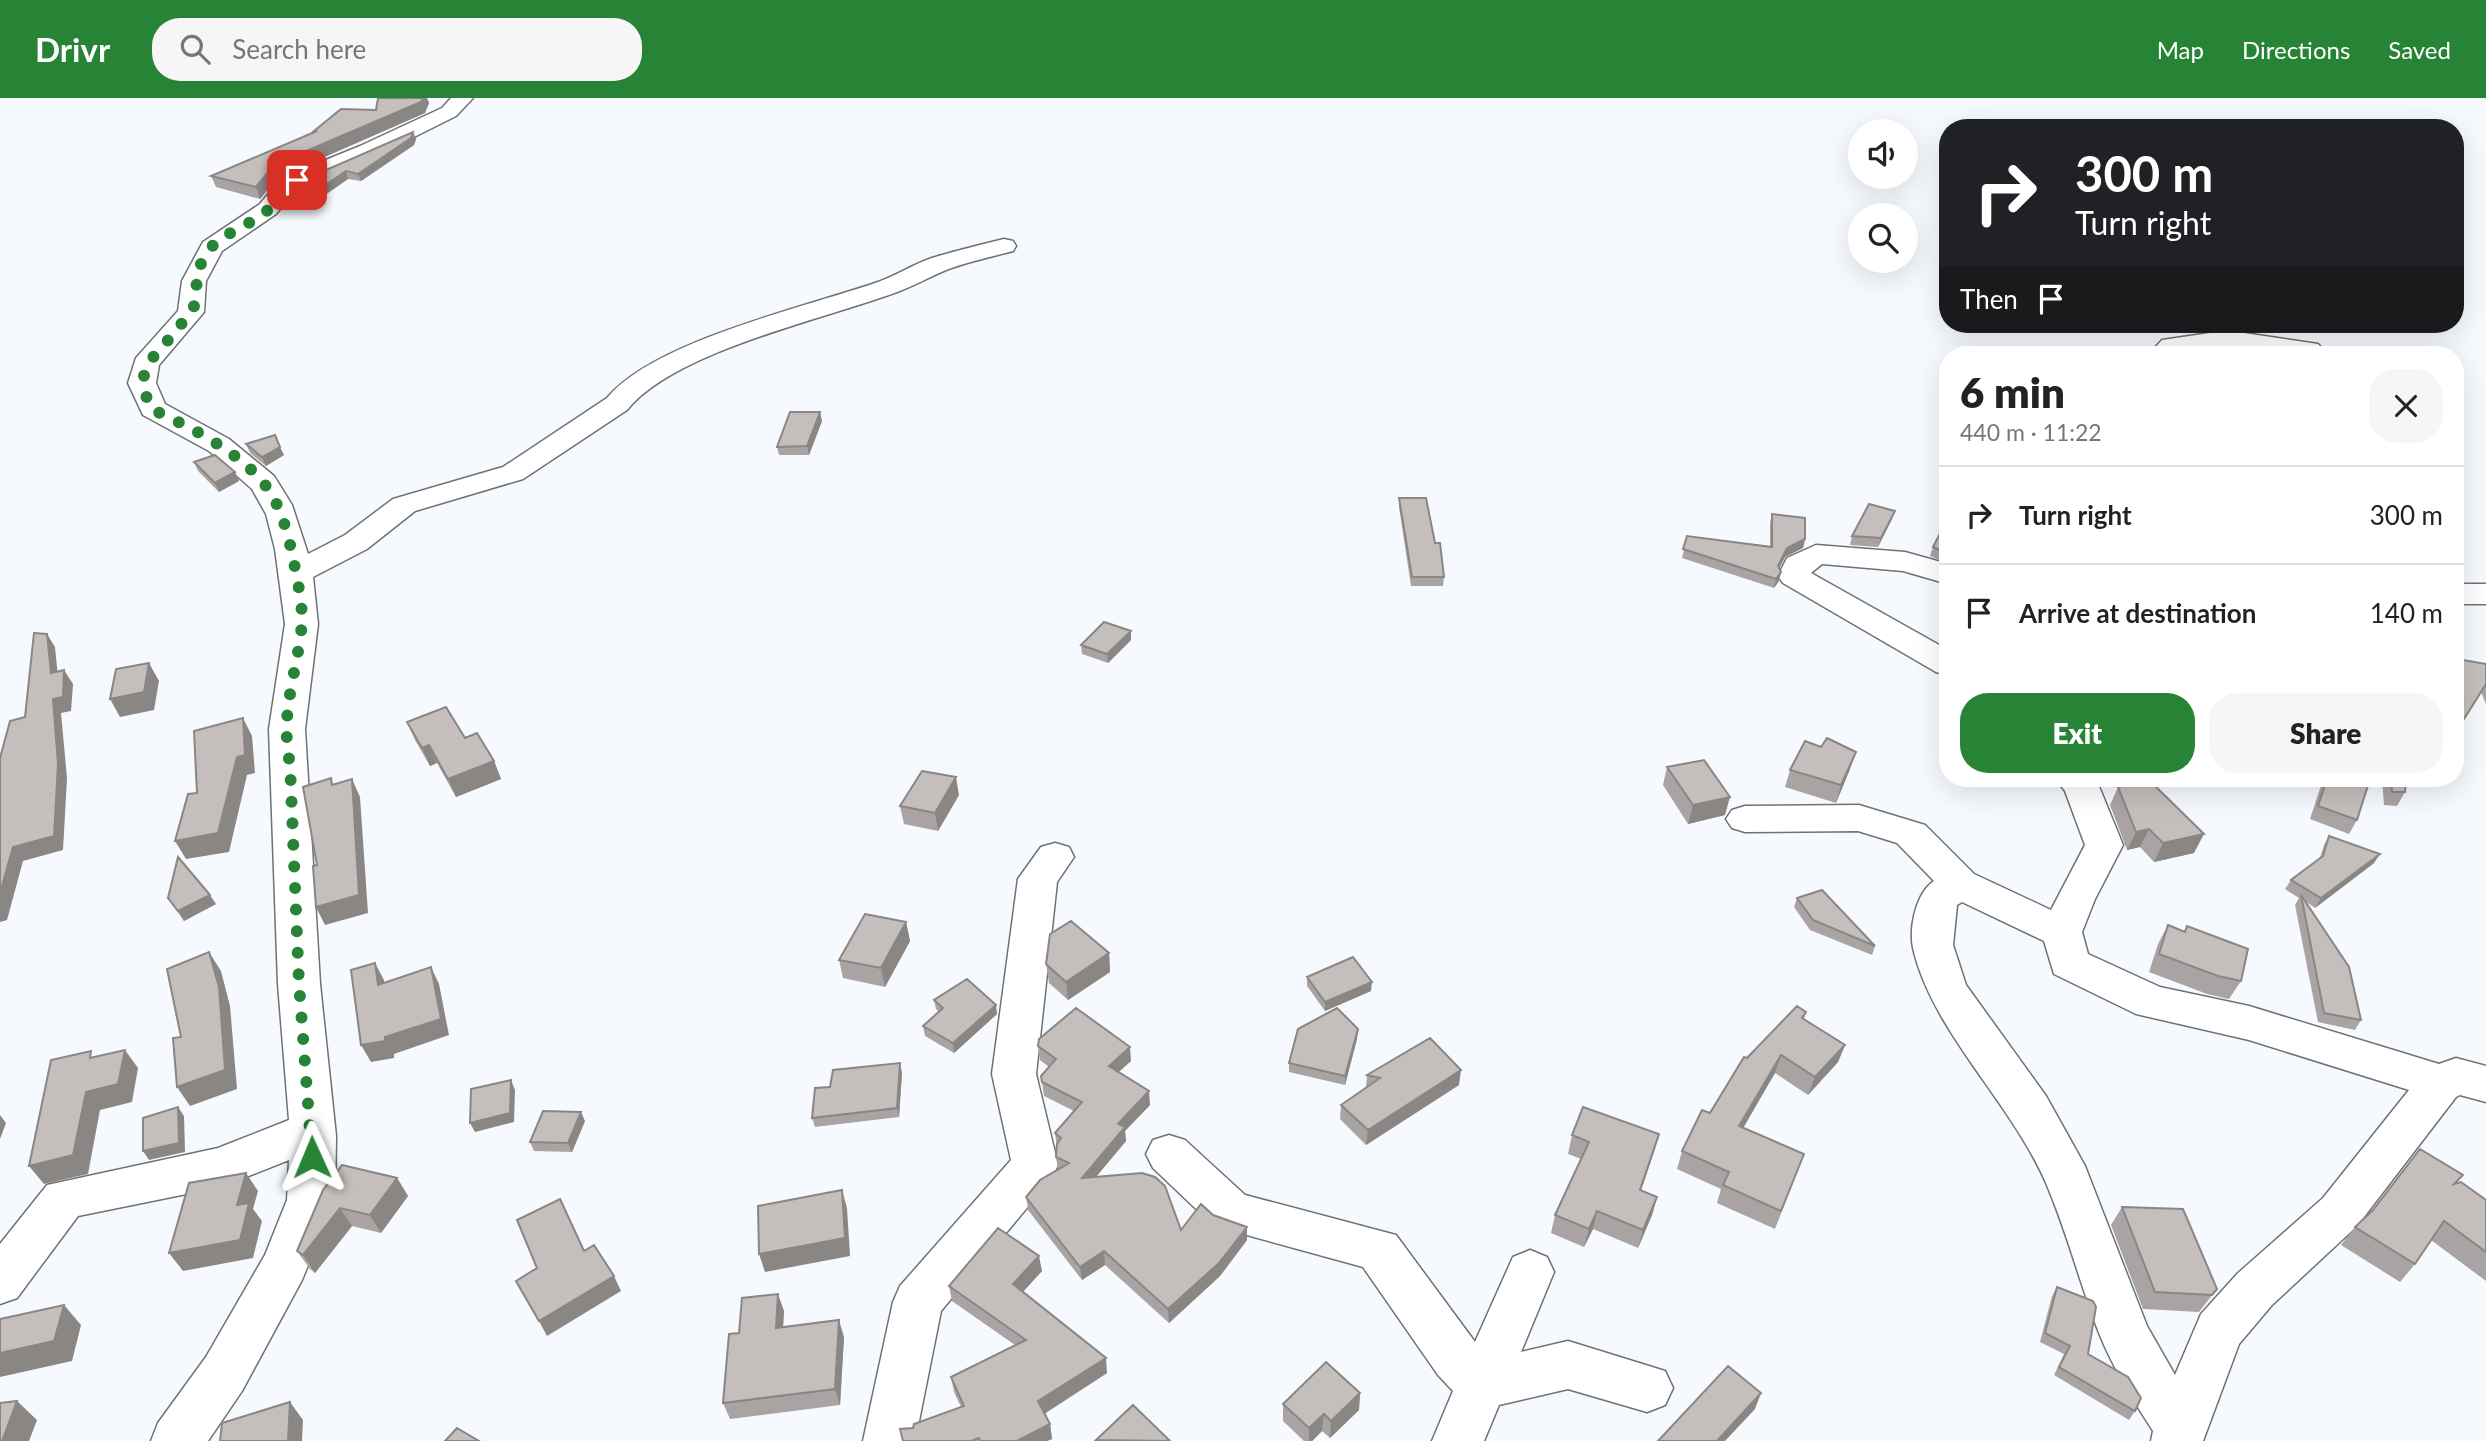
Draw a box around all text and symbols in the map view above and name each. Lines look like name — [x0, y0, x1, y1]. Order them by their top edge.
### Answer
search box — [152, 18, 642, 81]
text: Drivr — [35, 29, 110, 69]
icon: search — [176, 30, 214, 68]
text: Search here — [232, 33, 366, 65]
text: Map — [2157, 35, 2204, 64]
text: Directions — [2242, 35, 2350, 64]
text: Saved — [2388, 35, 2451, 64]
map controls — [1848, 119, 1918, 273]
button: sound — [1848, 119, 1918, 189]
text: 300 m — [2075, 144, 2213, 202]
icon: right — [1960, 147, 2051, 238]
pin — [267, 150, 327, 210]
icon: arrive — [278, 161, 316, 199]
button: search — [1848, 203, 1918, 273]
text: Turn right — [2075, 203, 2211, 242]
icon: arrive — [2032, 280, 2070, 318]
text: Then — [1960, 283, 2018, 315]
text: 6 min — [1960, 367, 2065, 417]
button: close — [2369, 369, 2443, 443]
text: 440 m · 11:22 — [1960, 418, 2102, 446]
icon: right — [1960, 496, 1998, 534]
text: Turn right — [2019, 499, 2132, 531]
text: 300 m — [2370, 499, 2443, 531]
icon: arrive — [1960, 594, 1998, 632]
text: Arrive at destination — [2019, 597, 2256, 629]
text: 140 m — [2370, 597, 2443, 629]
button: Exit — [1960, 693, 2195, 773]
button: Share — [2209, 693, 2443, 773]
position arrow — [275, 1120, 349, 1194]

